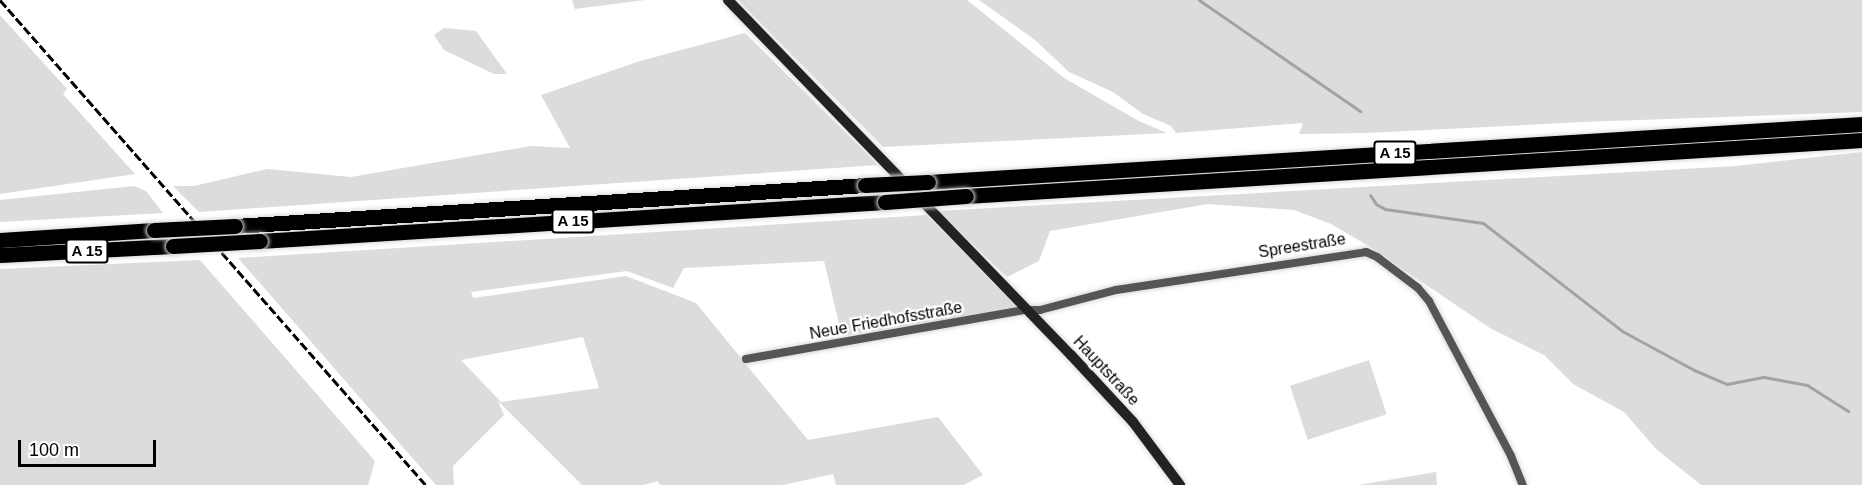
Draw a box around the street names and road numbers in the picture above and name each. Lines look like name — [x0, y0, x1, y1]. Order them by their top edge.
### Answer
road number: A 15 — [1372, 141, 1418, 165]
road number: A 15 — [550, 209, 596, 233]
street label: Spreestraße — [1257, 230, 1347, 262]
road number: A 15 — [64, 239, 110, 263]
street label: Neue Friedhofsstraße — [808, 298, 964, 344]
street label: Hauptstraße — [1069, 332, 1143, 410]

